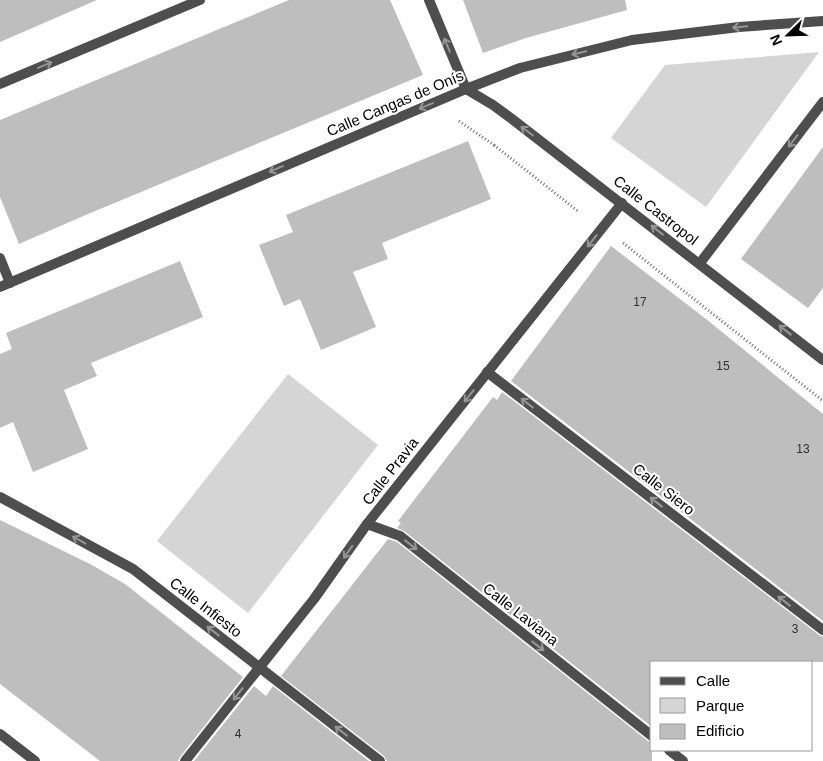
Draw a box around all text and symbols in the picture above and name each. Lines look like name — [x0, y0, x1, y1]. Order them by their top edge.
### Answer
north arrow — [763, 10, 813, 60]
one-way arrow — [732, 23, 748, 32]
text: N — [767, 32, 785, 48]
one-way arrow — [442, 37, 451, 52]
one-way arrow — [572, 49, 588, 59]
one-way arrow — [37, 60, 52, 70]
street label: Calle Cangas de Onís — [324, 67, 466, 139]
one-way arrow — [419, 102, 434, 111]
one-way arrow — [521, 126, 534, 137]
one-way arrow — [788, 134, 799, 147]
one-way arrow — [269, 166, 284, 175]
street label: Calle Castropol — [610, 172, 702, 248]
one-way arrow — [650, 224, 663, 235]
one-way arrow — [586, 234, 597, 247]
house number: 17 — [633, 295, 647, 309]
one-way arrow — [779, 324, 792, 335]
house number: 15 — [716, 359, 730, 373]
one-way arrow — [463, 389, 474, 402]
one-way arrow — [521, 397, 534, 408]
street label: Calle Pravia — [358, 433, 422, 508]
house number: 13 — [796, 442, 810, 456]
street label: Calle Siero — [630, 460, 698, 518]
one-way arrow — [649, 496, 662, 507]
one-way arrow — [72, 535, 87, 544]
one-way arrow — [404, 539, 417, 550]
one-way arrow — [342, 544, 353, 558]
street label: Calle Infiesto — [167, 574, 245, 640]
street label: Calle Laviana — [480, 579, 563, 649]
one-way arrow — [778, 595, 791, 606]
house number: 3 — [792, 622, 799, 636]
one-way arrow — [207, 626, 220, 637]
one-way arrow — [531, 640, 544, 651]
legend — [650, 661, 813, 751]
text: Calle — [696, 672, 730, 689]
one-way arrow — [232, 687, 243, 700]
text: Parque — [696, 697, 744, 714]
text: Edificio — [696, 722, 744, 739]
one-way arrow — [334, 726, 348, 736]
house number: 4 — [235, 727, 242, 741]

